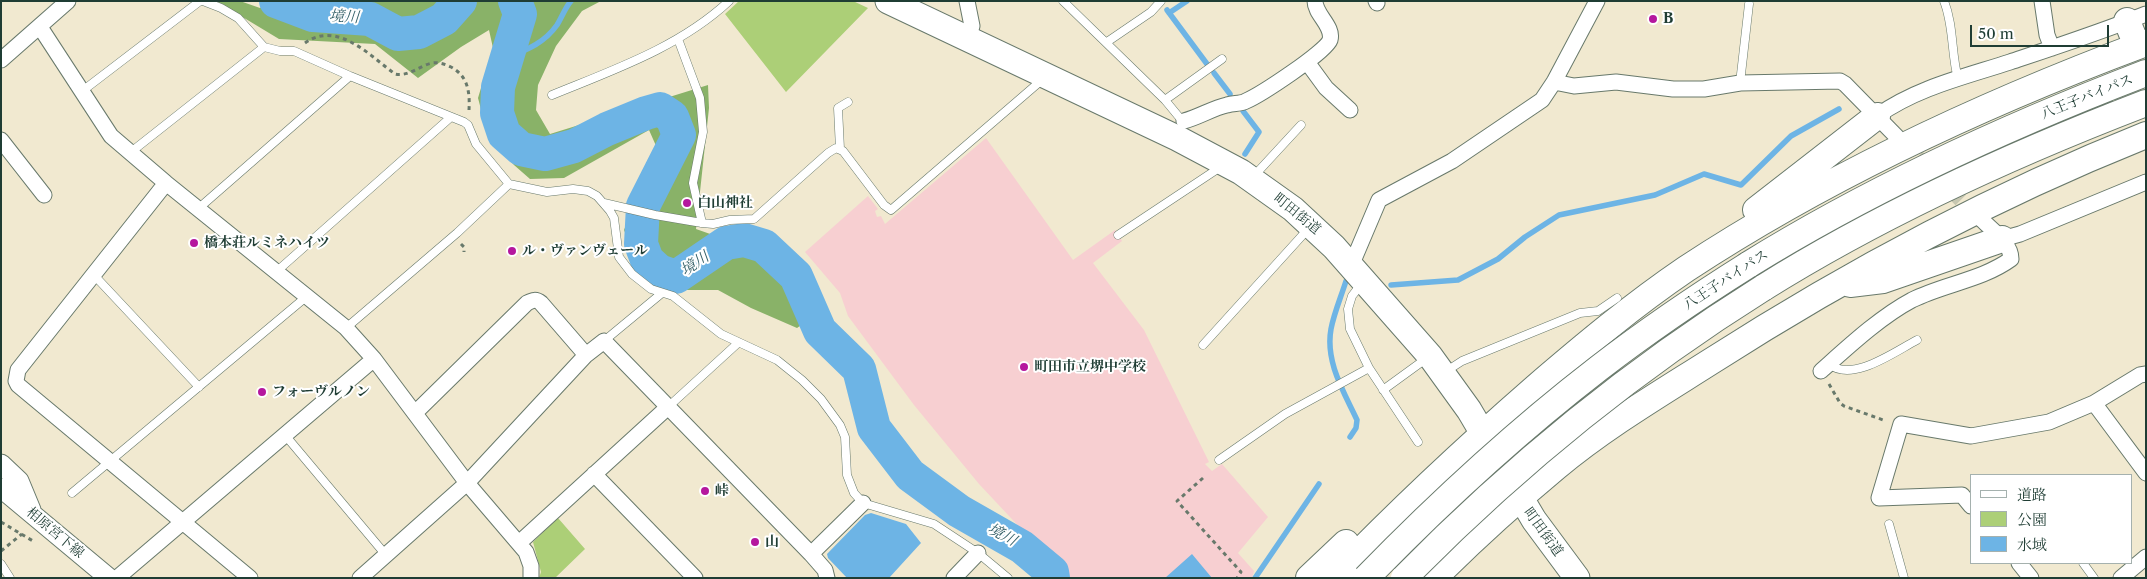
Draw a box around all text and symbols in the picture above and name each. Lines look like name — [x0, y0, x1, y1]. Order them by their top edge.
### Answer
water label: 境川 — [328, 7, 360, 27]
place label: B — [1663, 11, 1673, 27]
marker: B — [1647, 13, 1659, 25]
scale bar — [1972, 15, 2111, 47]
text: 50 m — [1978, 24, 2014, 43]
street label: 八王子バイパス — [2038, 71, 2136, 123]
street label: 町田街道 — [1270, 190, 1324, 238]
place label: 白山神社 — [697, 195, 753, 211]
marker: 白山神社 — [681, 197, 693, 209]
place label: 橋本荘ルミネハイツ — [204, 235, 330, 251]
marker: 橋本荘ルミネハイツ — [188, 237, 200, 249]
place label: ル・ヴァンヴェール — [522, 243, 648, 259]
marker: ル・ヴァンヴェール — [506, 245, 518, 257]
street label: 八王子バイパス — [1680, 246, 1772, 314]
water label: 境川 — [678, 248, 712, 280]
place label: 町田市立堺中学校 — [1034, 359, 1146, 375]
marker: 町田市立堺中学校 — [1018, 361, 1030, 373]
place label: フォーヴルノン — [272, 384, 370, 400]
marker: フォーヴルノン — [256, 386, 268, 398]
legend — [1970, 474, 2132, 564]
place label: 峠 — [715, 483, 729, 499]
marker: 峠 — [699, 485, 711, 497]
text: 道路 — [2017, 485, 2047, 504]
street label: 相原宮下線 — [23, 504, 87, 562]
street label: 町田街道 — [1520, 504, 1566, 560]
text: 公園 — [2017, 510, 2047, 529]
water label: 境川 — [985, 520, 1019, 550]
place label: 山 — [765, 534, 779, 550]
text: 水域 — [2017, 535, 2047, 554]
marker: 山 — [749, 536, 761, 548]

